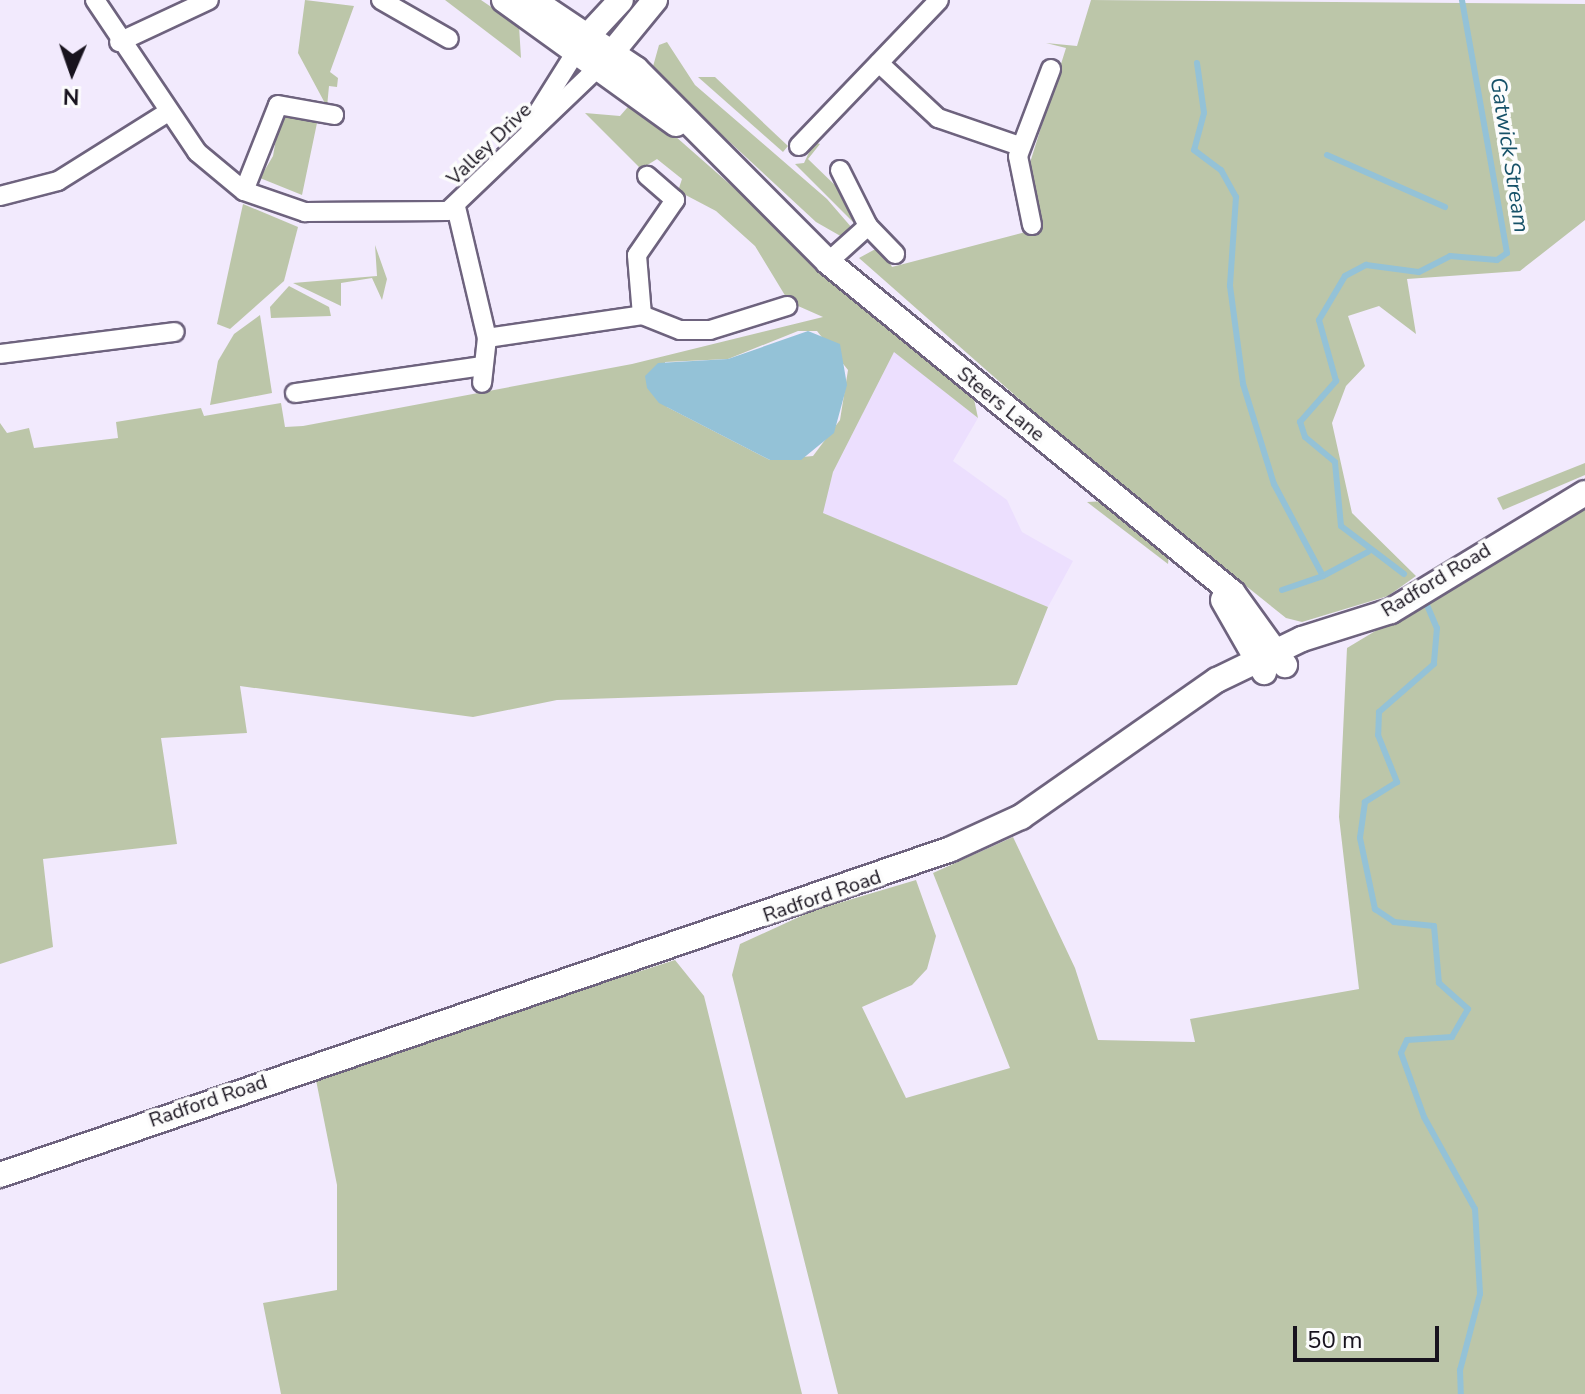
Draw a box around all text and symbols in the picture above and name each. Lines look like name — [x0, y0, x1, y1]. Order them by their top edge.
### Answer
north arrow — [32, 32, 112, 112]
water label: Gatwick Stream — [1484, 75, 1534, 235]
text: N — [62, 81, 80, 111]
street label: Valley Drive — [442, 98, 536, 190]
street label: Steers Lane — [952, 361, 1050, 447]
street label: Radford Road — [1377, 538, 1495, 622]
street label: Radford Road — [760, 865, 884, 927]
street label: Radford Road — [146, 1070, 270, 1132]
scale bar — [1297, 1310, 1443, 1360]
text: 50 m — [1307, 1324, 1363, 1356]

